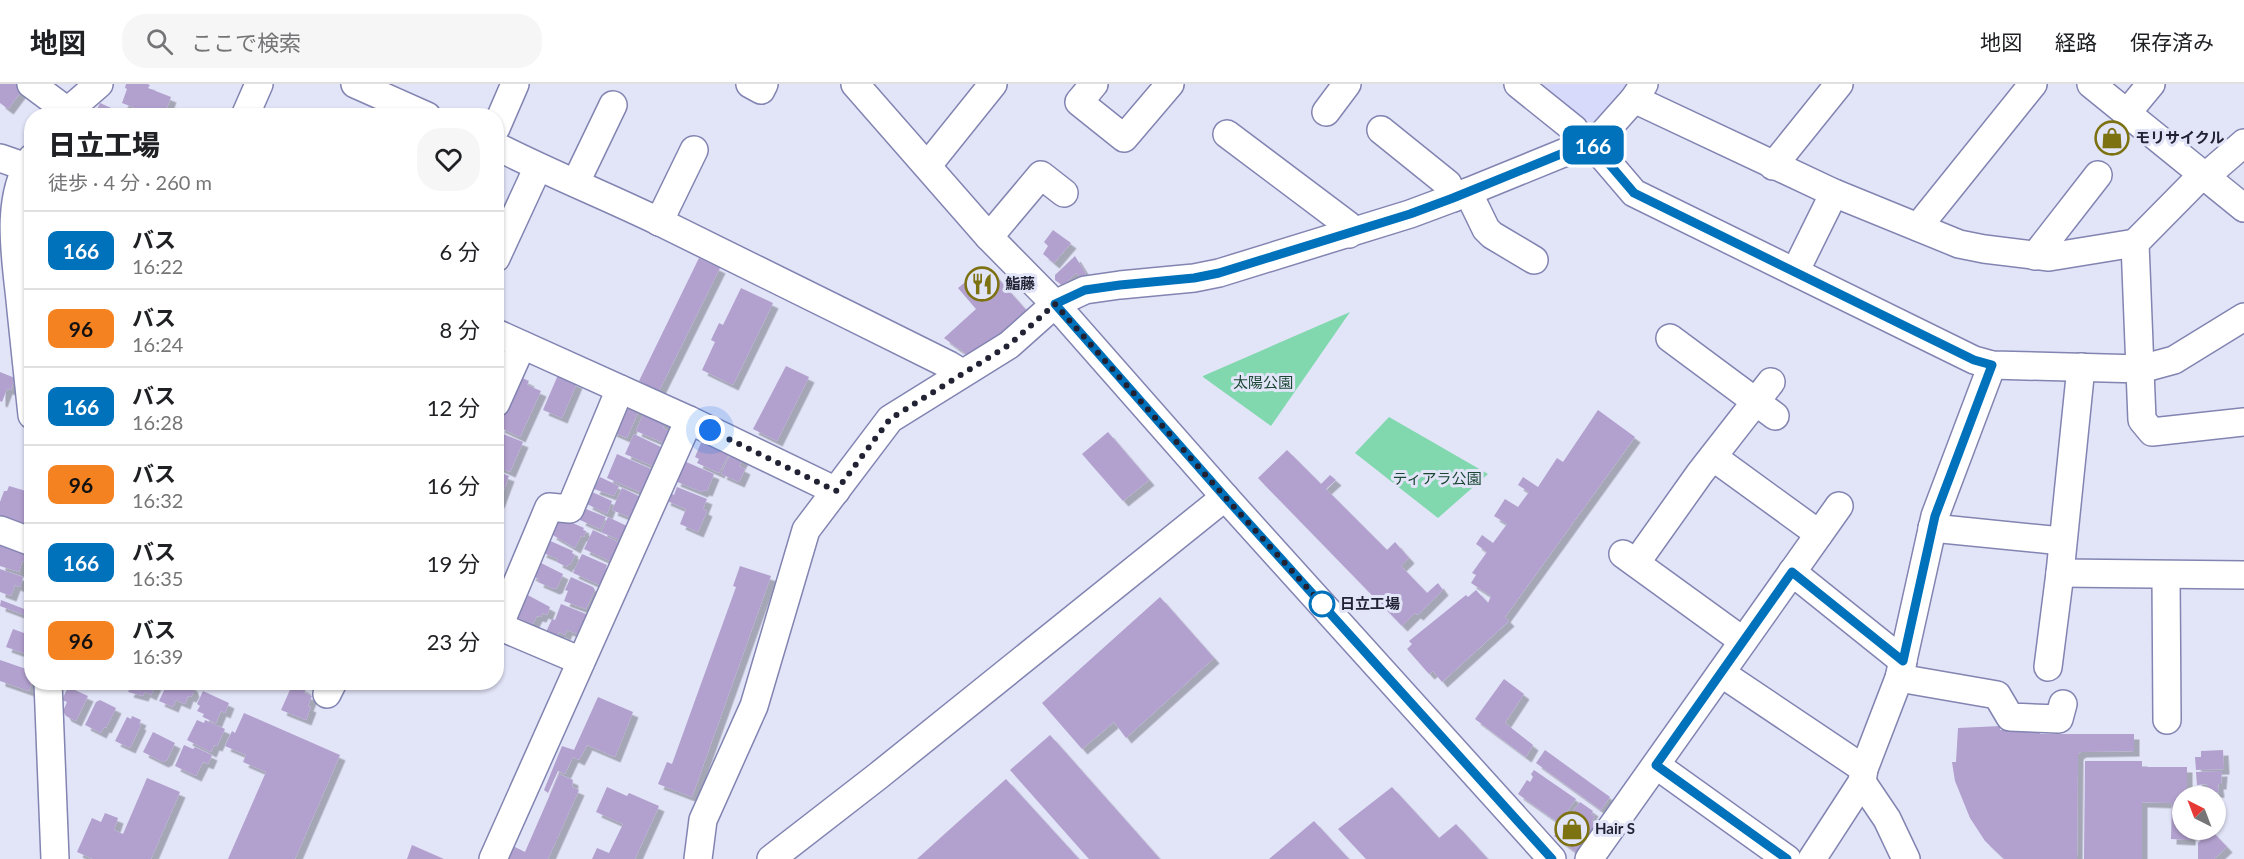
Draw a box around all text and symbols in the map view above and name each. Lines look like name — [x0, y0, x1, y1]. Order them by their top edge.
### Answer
search box — [122, 14, 542, 68]
text: 地図 — [30, 25, 86, 59]
icon: search — [143, 25, 176, 58]
text: ここで検索 — [191, 29, 301, 56]
text: 地図 — [1980, 29, 2022, 54]
text: 経路 — [2055, 29, 2097, 54]
text: 保存済み — [2130, 29, 2214, 54]
shop icon: モリサイクル — [2094, 120, 2130, 156]
line badge: 166 — [1558, 126, 1628, 164]
text: 日立工場 — [48, 127, 160, 161]
button: heart — [417, 128, 480, 191]
place label: モリサイクル — [2135, 128, 2224, 146]
text: 166 — [1575, 133, 1611, 158]
text: 徒歩 · 4 分 · 260 m — [48, 170, 212, 194]
text: バス — [132, 226, 176, 253]
text: 166 — [63, 238, 99, 263]
text: 6 分 — [440, 238, 480, 265]
text: 16:22 — [132, 254, 183, 278]
restaurant icon: 鮨藤 — [964, 266, 1000, 302]
place label: 鮨藤 — [1005, 274, 1035, 292]
text: バス — [132, 304, 176, 331]
text: 96 — [69, 316, 93, 341]
text: 8 分 — [440, 316, 480, 343]
text: 16:24 — [132, 332, 183, 356]
park label: 太陽公園 — [1233, 373, 1293, 391]
text: バス — [132, 382, 176, 409]
text: 166 — [63, 394, 99, 419]
text: 12 分 — [427, 394, 480, 421]
text: 16:28 — [132, 410, 183, 434]
your location — [695, 415, 725, 445]
text: バス — [132, 460, 176, 487]
park label: ティアラ公園 — [1392, 469, 1482, 487]
text: 96 — [69, 472, 93, 497]
text: 16 分 — [427, 472, 480, 499]
text: 16:32 — [132, 488, 183, 512]
text: バス — [132, 538, 176, 565]
text: 166 — [63, 550, 99, 575]
text: 19 分 — [427, 550, 480, 577]
text: 16:35 — [132, 566, 183, 590]
marker: 日立工場 — [1309, 591, 1335, 617]
place label: 日立工場 — [1340, 594, 1400, 612]
text: バス — [132, 616, 176, 643]
text: 96 — [69, 628, 93, 653]
text: 23 分 — [427, 628, 480, 655]
text: 16:39 — [132, 644, 183, 668]
north arrow — [2172, 786, 2226, 840]
map controls — [2172, 786, 2226, 840]
shop icon: Hair S — [1554, 811, 1590, 847]
place label: Hair S — [1595, 819, 1635, 837]

